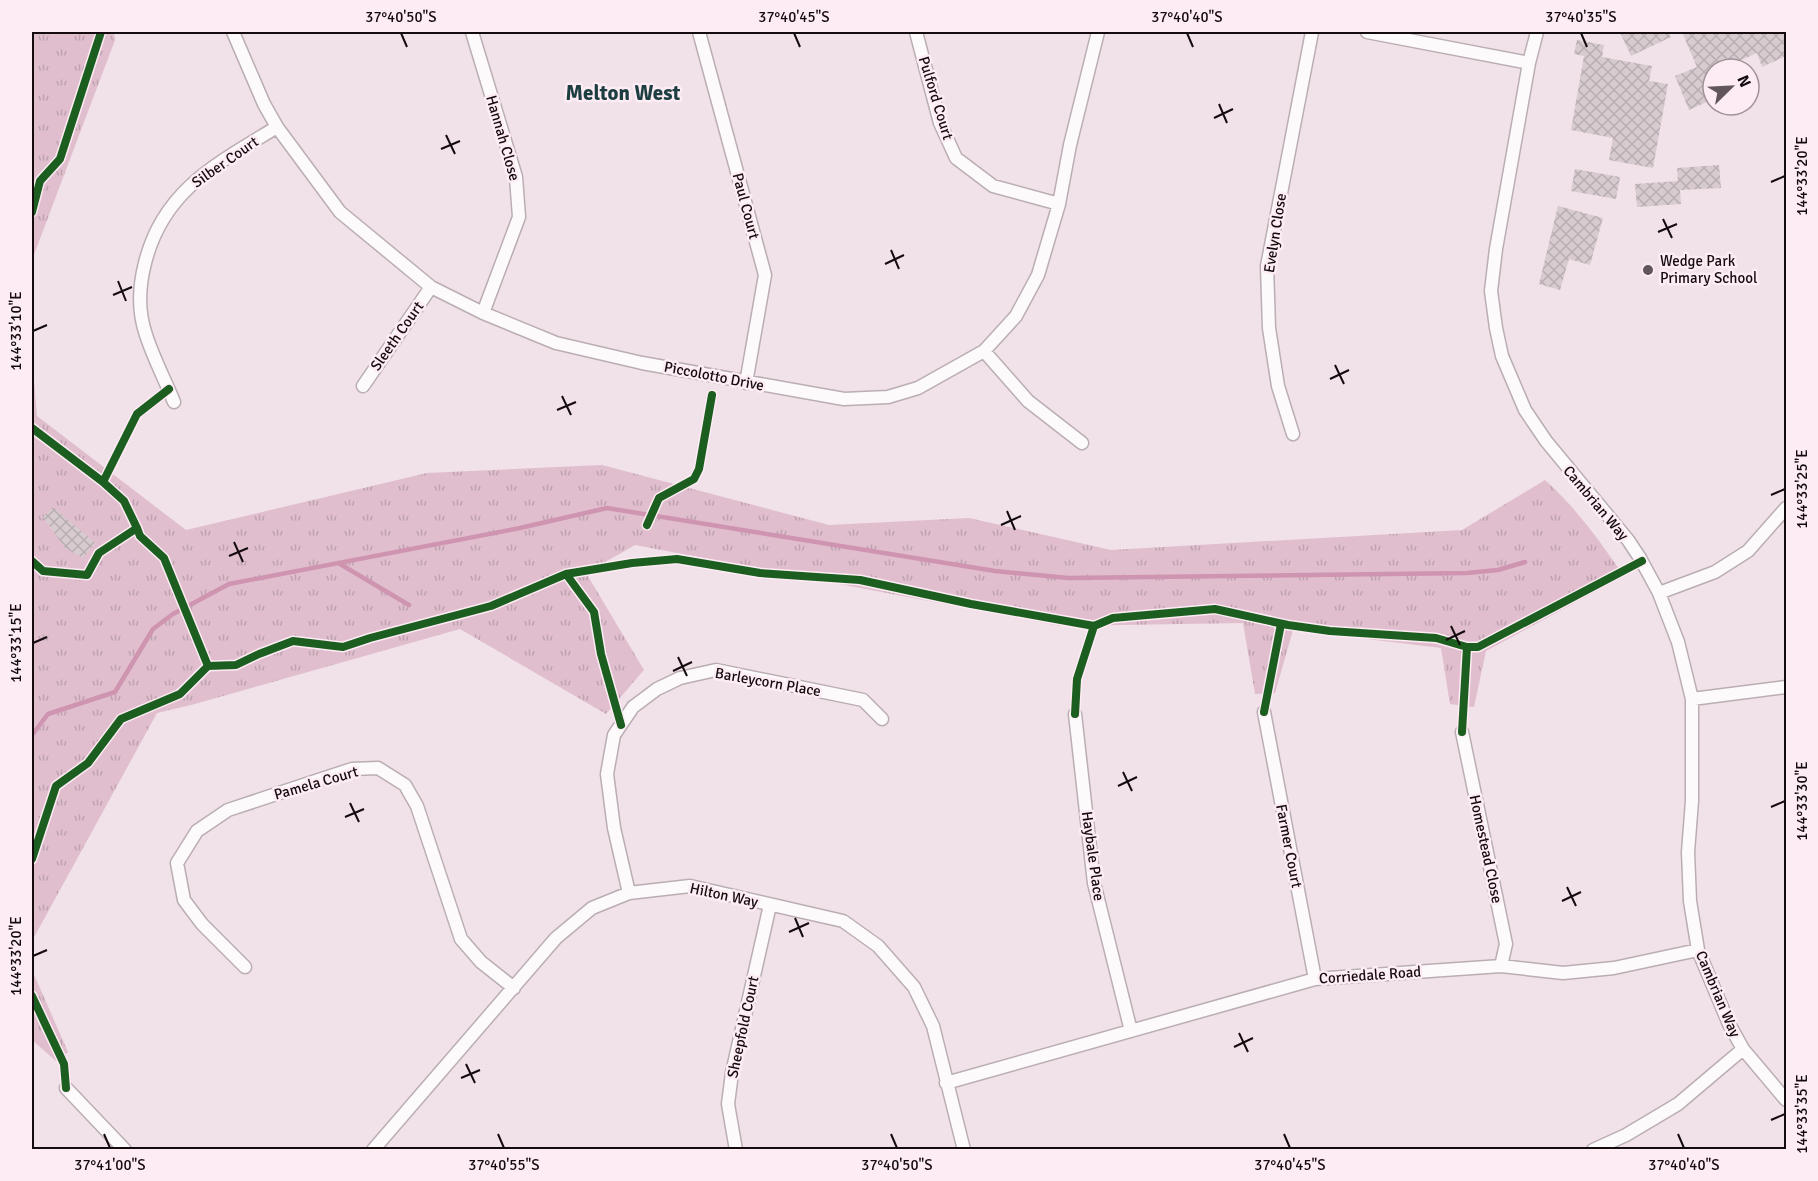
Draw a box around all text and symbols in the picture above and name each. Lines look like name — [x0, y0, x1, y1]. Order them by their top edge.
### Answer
text: 37°40'50"S — [365, 8, 437, 26]
text: 37°40'45"S — [758, 8, 830, 26]
text: 37°40'40"S — [1151, 8, 1223, 26]
text: 37°40'35"S — [1545, 8, 1617, 26]
street label: Pulford Court — [915, 54, 957, 142]
north arrow — [1701, 57, 1761, 117]
text: N — [1732, 72, 1755, 90]
district label: Melton West — [566, 80, 681, 106]
street label: Hannah Close — [482, 93, 524, 183]
street label: Silber Court — [188, 133, 262, 191]
text: 144°33'20"E — [1793, 136, 1811, 216]
street label: Paul Court — [729, 171, 763, 241]
street label: Evelyn Close — [1260, 192, 1290, 274]
place label: Wedge Park Primary School — [1660, 252, 1757, 287]
marker: Wedge Park Primary School — [1641, 263, 1655, 277]
text: 144°33'10"E — [7, 291, 25, 371]
street label: Sleeth Court — [367, 298, 427, 374]
street label: Piccolotto Drive — [663, 358, 765, 394]
text: 144°33'25"E — [1793, 449, 1811, 529]
street label: Cambrian Way — [1560, 462, 1632, 544]
text: 144°33'15"E — [7, 603, 25, 683]
street label: Barleycorn Place — [714, 664, 822, 700]
text: 144°33'30"E — [1793, 761, 1811, 841]
street label: Pamela Court — [272, 762, 360, 804]
street label: Homestead Close — [1466, 793, 1506, 905]
street label: Farmer Court — [1272, 803, 1306, 889]
street label: Haybale Place — [1078, 810, 1108, 902]
street label: Hilton Way — [688, 879, 760, 911]
text: 144°33'20"E — [7, 916, 25, 996]
street label: Cambrian Way — [1692, 948, 1744, 1040]
street label: Corriedale Road — [1318, 962, 1422, 988]
street label: Sheepfold Court — [723, 974, 763, 1080]
text: 144°33'35"E — [1793, 1074, 1811, 1154]
text: 37°41'00"S — [74, 1156, 146, 1174]
text: 37°40'55"S — [468, 1156, 540, 1174]
text: 37°40'50"S — [861, 1156, 933, 1174]
text: 37°40'45"S — [1254, 1156, 1326, 1174]
text: 37°40'40"S — [1648, 1156, 1720, 1174]

